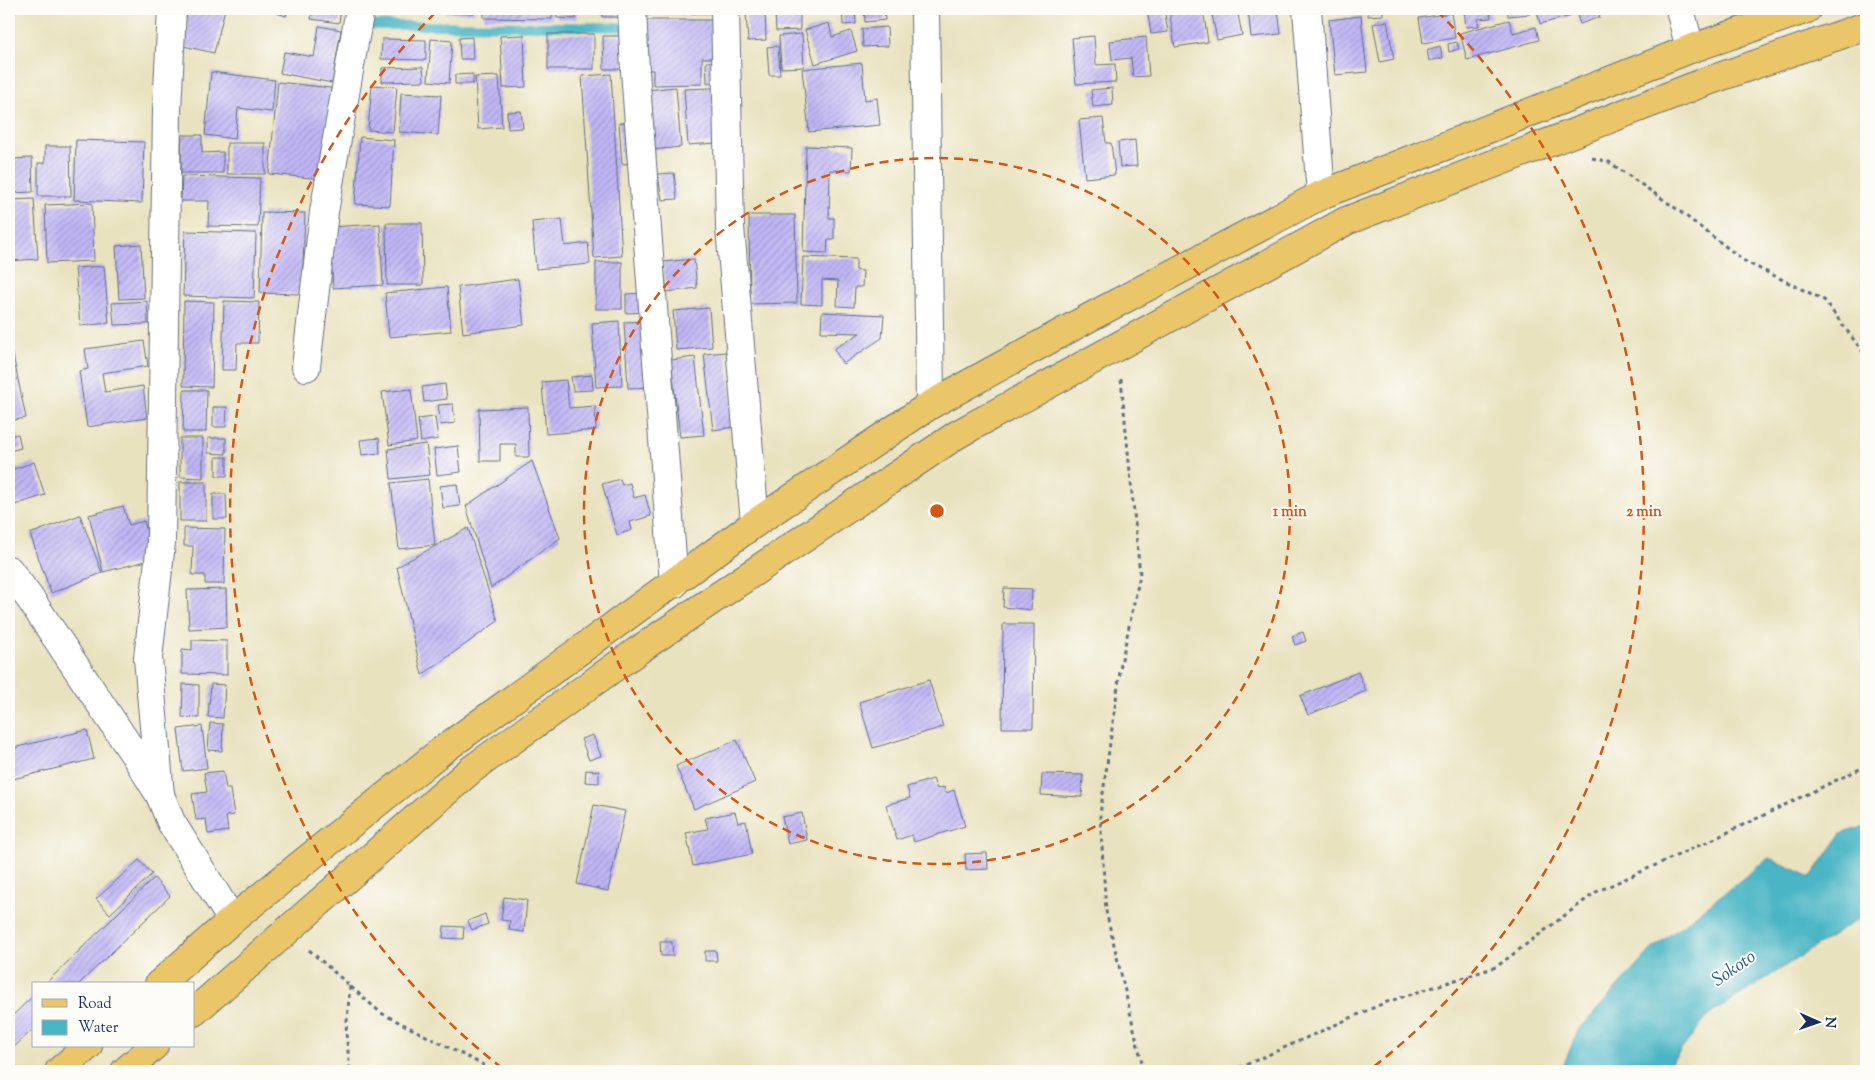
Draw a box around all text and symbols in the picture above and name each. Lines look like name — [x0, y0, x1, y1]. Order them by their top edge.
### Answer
centre of rings — [928, 502, 946, 520]
text: 1 min — [1273, 502, 1307, 523]
text: 2 min — [1626, 502, 1662, 523]
water label: Sokoto — [1707, 944, 1762, 994]
legend — [32, 982, 195, 1048]
text: Road — [78, 994, 112, 1015]
north arrow — [1792, 998, 1842, 1048]
text: N — [1819, 1016, 1839, 1028]
text: Water — [78, 1018, 119, 1039]

